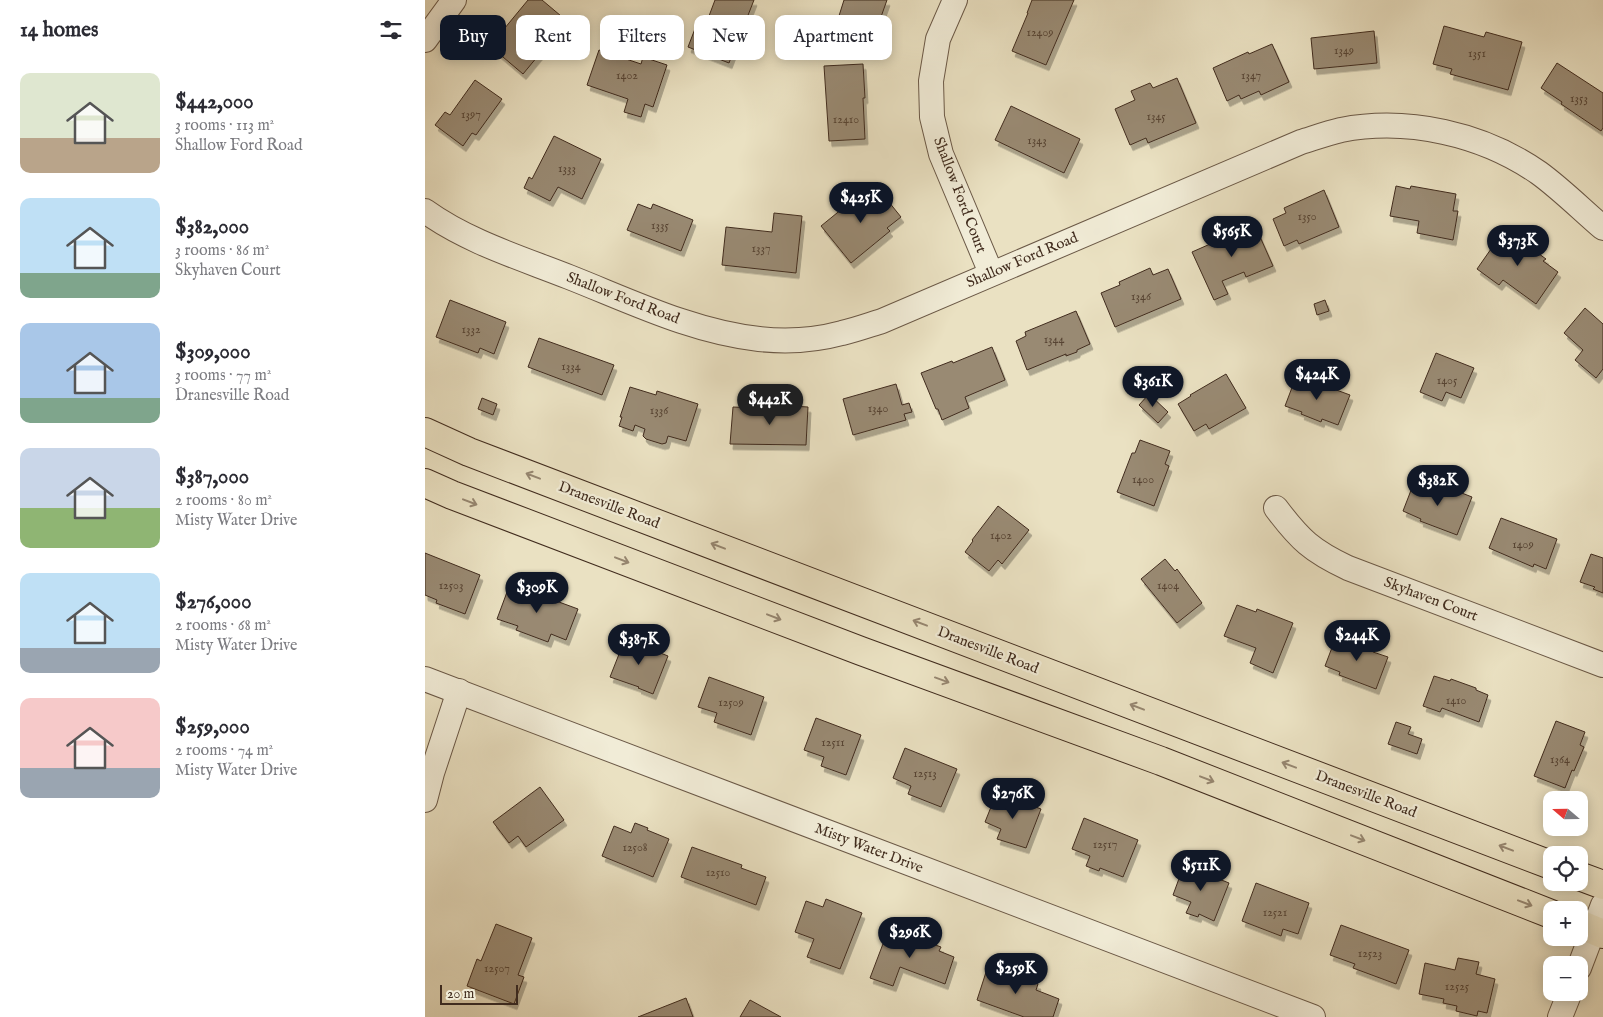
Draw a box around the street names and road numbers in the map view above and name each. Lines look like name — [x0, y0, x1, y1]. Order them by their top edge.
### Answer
street label: Shallow Ford Court — [929, 134, 991, 256]
street label: Shallow Ford Road — [963, 228, 1082, 292]
street label: Shallow Ford Road — [564, 268, 683, 329]
street label: Dranesville Road — [556, 477, 663, 533]
street label: Skyhaven Court — [1381, 572, 1481, 626]
street label: Dranesville Road — [935, 622, 1042, 678]
street label: Dranesville Road — [1313, 766, 1420, 822]
street label: Misty Water Drive — [812, 819, 926, 877]

